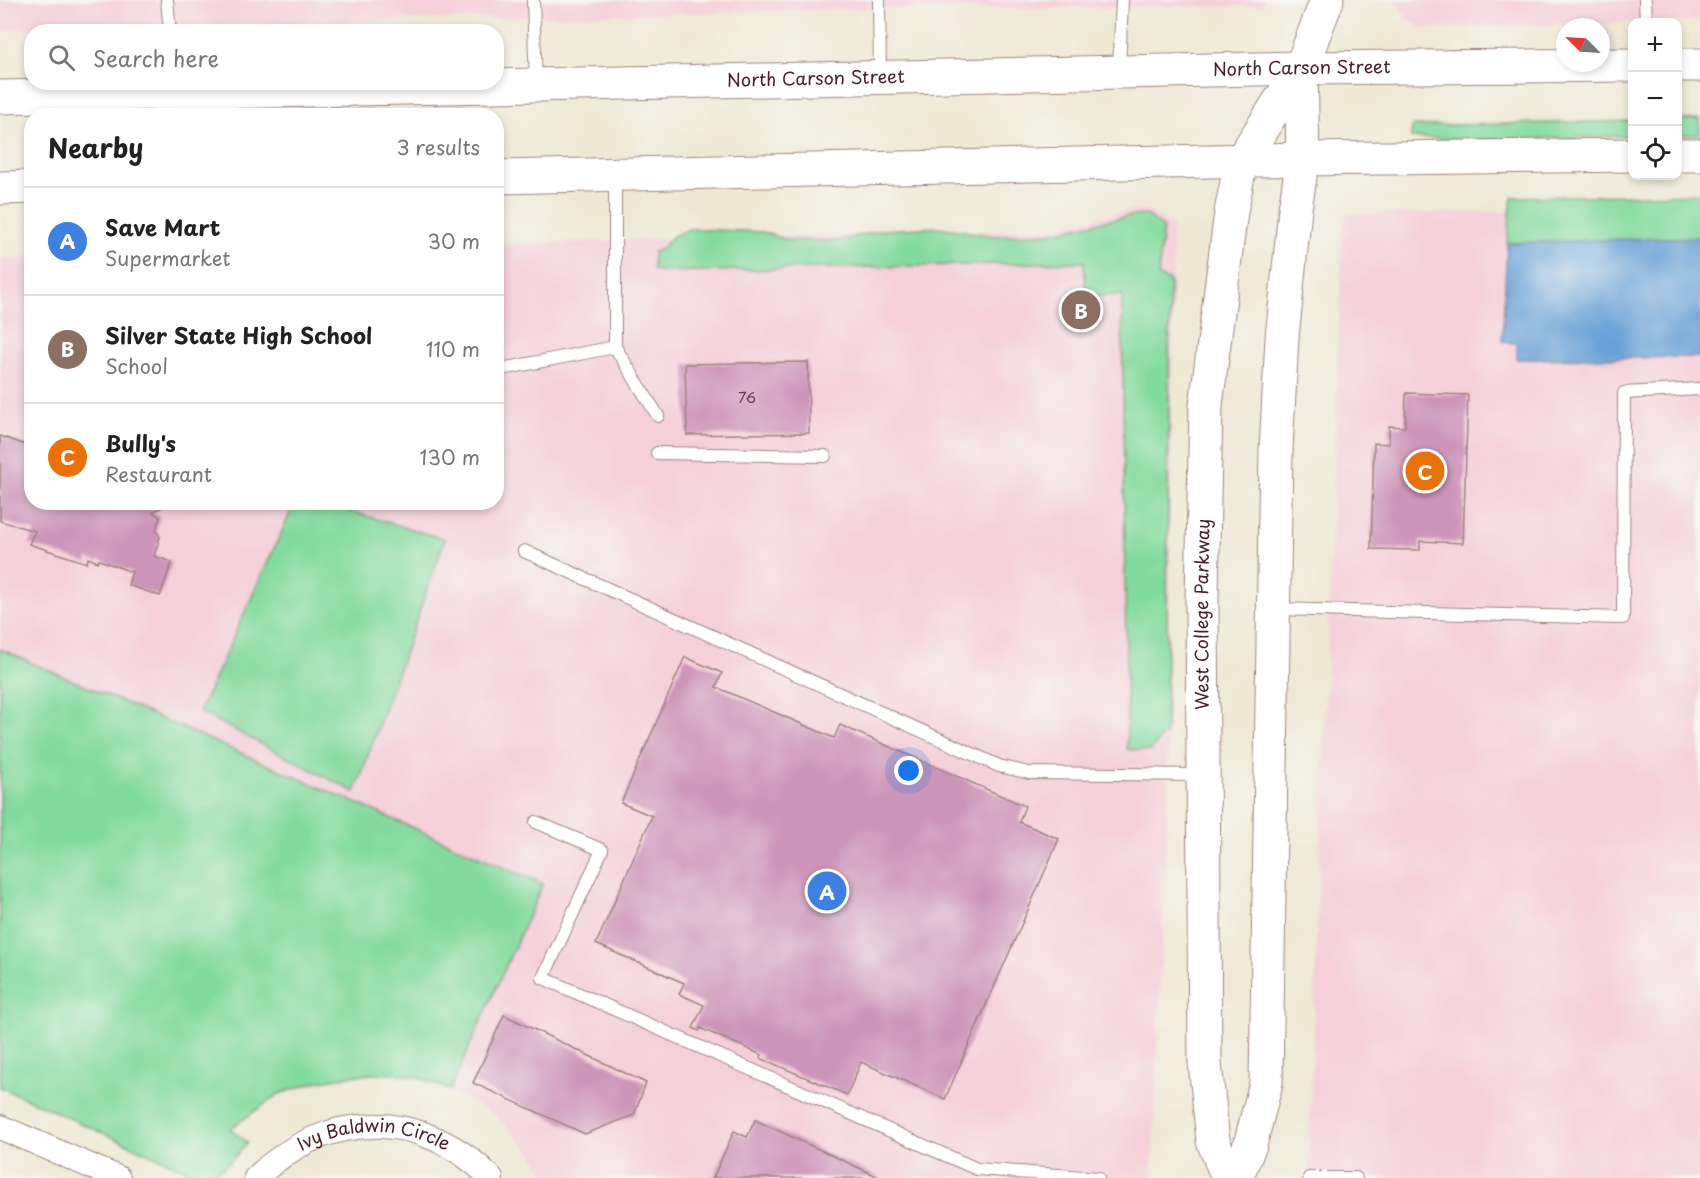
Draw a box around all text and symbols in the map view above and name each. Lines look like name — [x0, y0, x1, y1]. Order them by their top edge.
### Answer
north arrow — [1556, 18, 1610, 72]
map controls — [1628, 18, 1682, 180]
button: + — [1628, 18, 1682, 72]
search box — [24, 24, 504, 90]
icon: search — [45, 41, 78, 74]
text: Search here — [93, 41, 219, 74]
street label: North Carson Street — [1213, 52, 1391, 82]
street label: North Carson Street — [727, 62, 905, 93]
button: − — [1628, 72, 1682, 126]
button: locate — [1628, 126, 1682, 180]
text: Nearby — [48, 128, 143, 167]
text: 3 results — [397, 132, 480, 162]
text: Save Mart — [105, 210, 220, 243]
text: A — [60, 226, 75, 256]
text: 30 m — [427, 226, 480, 256]
text: Supermarket — [105, 243, 231, 273]
pin: B — [1062, 288, 1100, 332]
text: Silver State High School — [105, 318, 372, 351]
text: B — [61, 334, 74, 364]
text: 110 m — [426, 334, 480, 364]
text: School — [105, 351, 168, 381]
house number: 76 — [738, 385, 756, 408]
text: Bully's — [105, 426, 176, 459]
text: C — [60, 442, 75, 472]
text: 130 m — [420, 442, 480, 472]
pin: C — [1406, 448, 1444, 494]
text: Restaurant — [105, 459, 212, 489]
street label: West College Parkway — [1187, 518, 1216, 710]
your location — [894, 756, 923, 785]
pin: A — [808, 868, 846, 914]
text: Ivy Baldwin Circle — [291, 1111, 456, 1157]
street label: Ivy Baldwin Circle — [296, 1138, 452, 1160]

